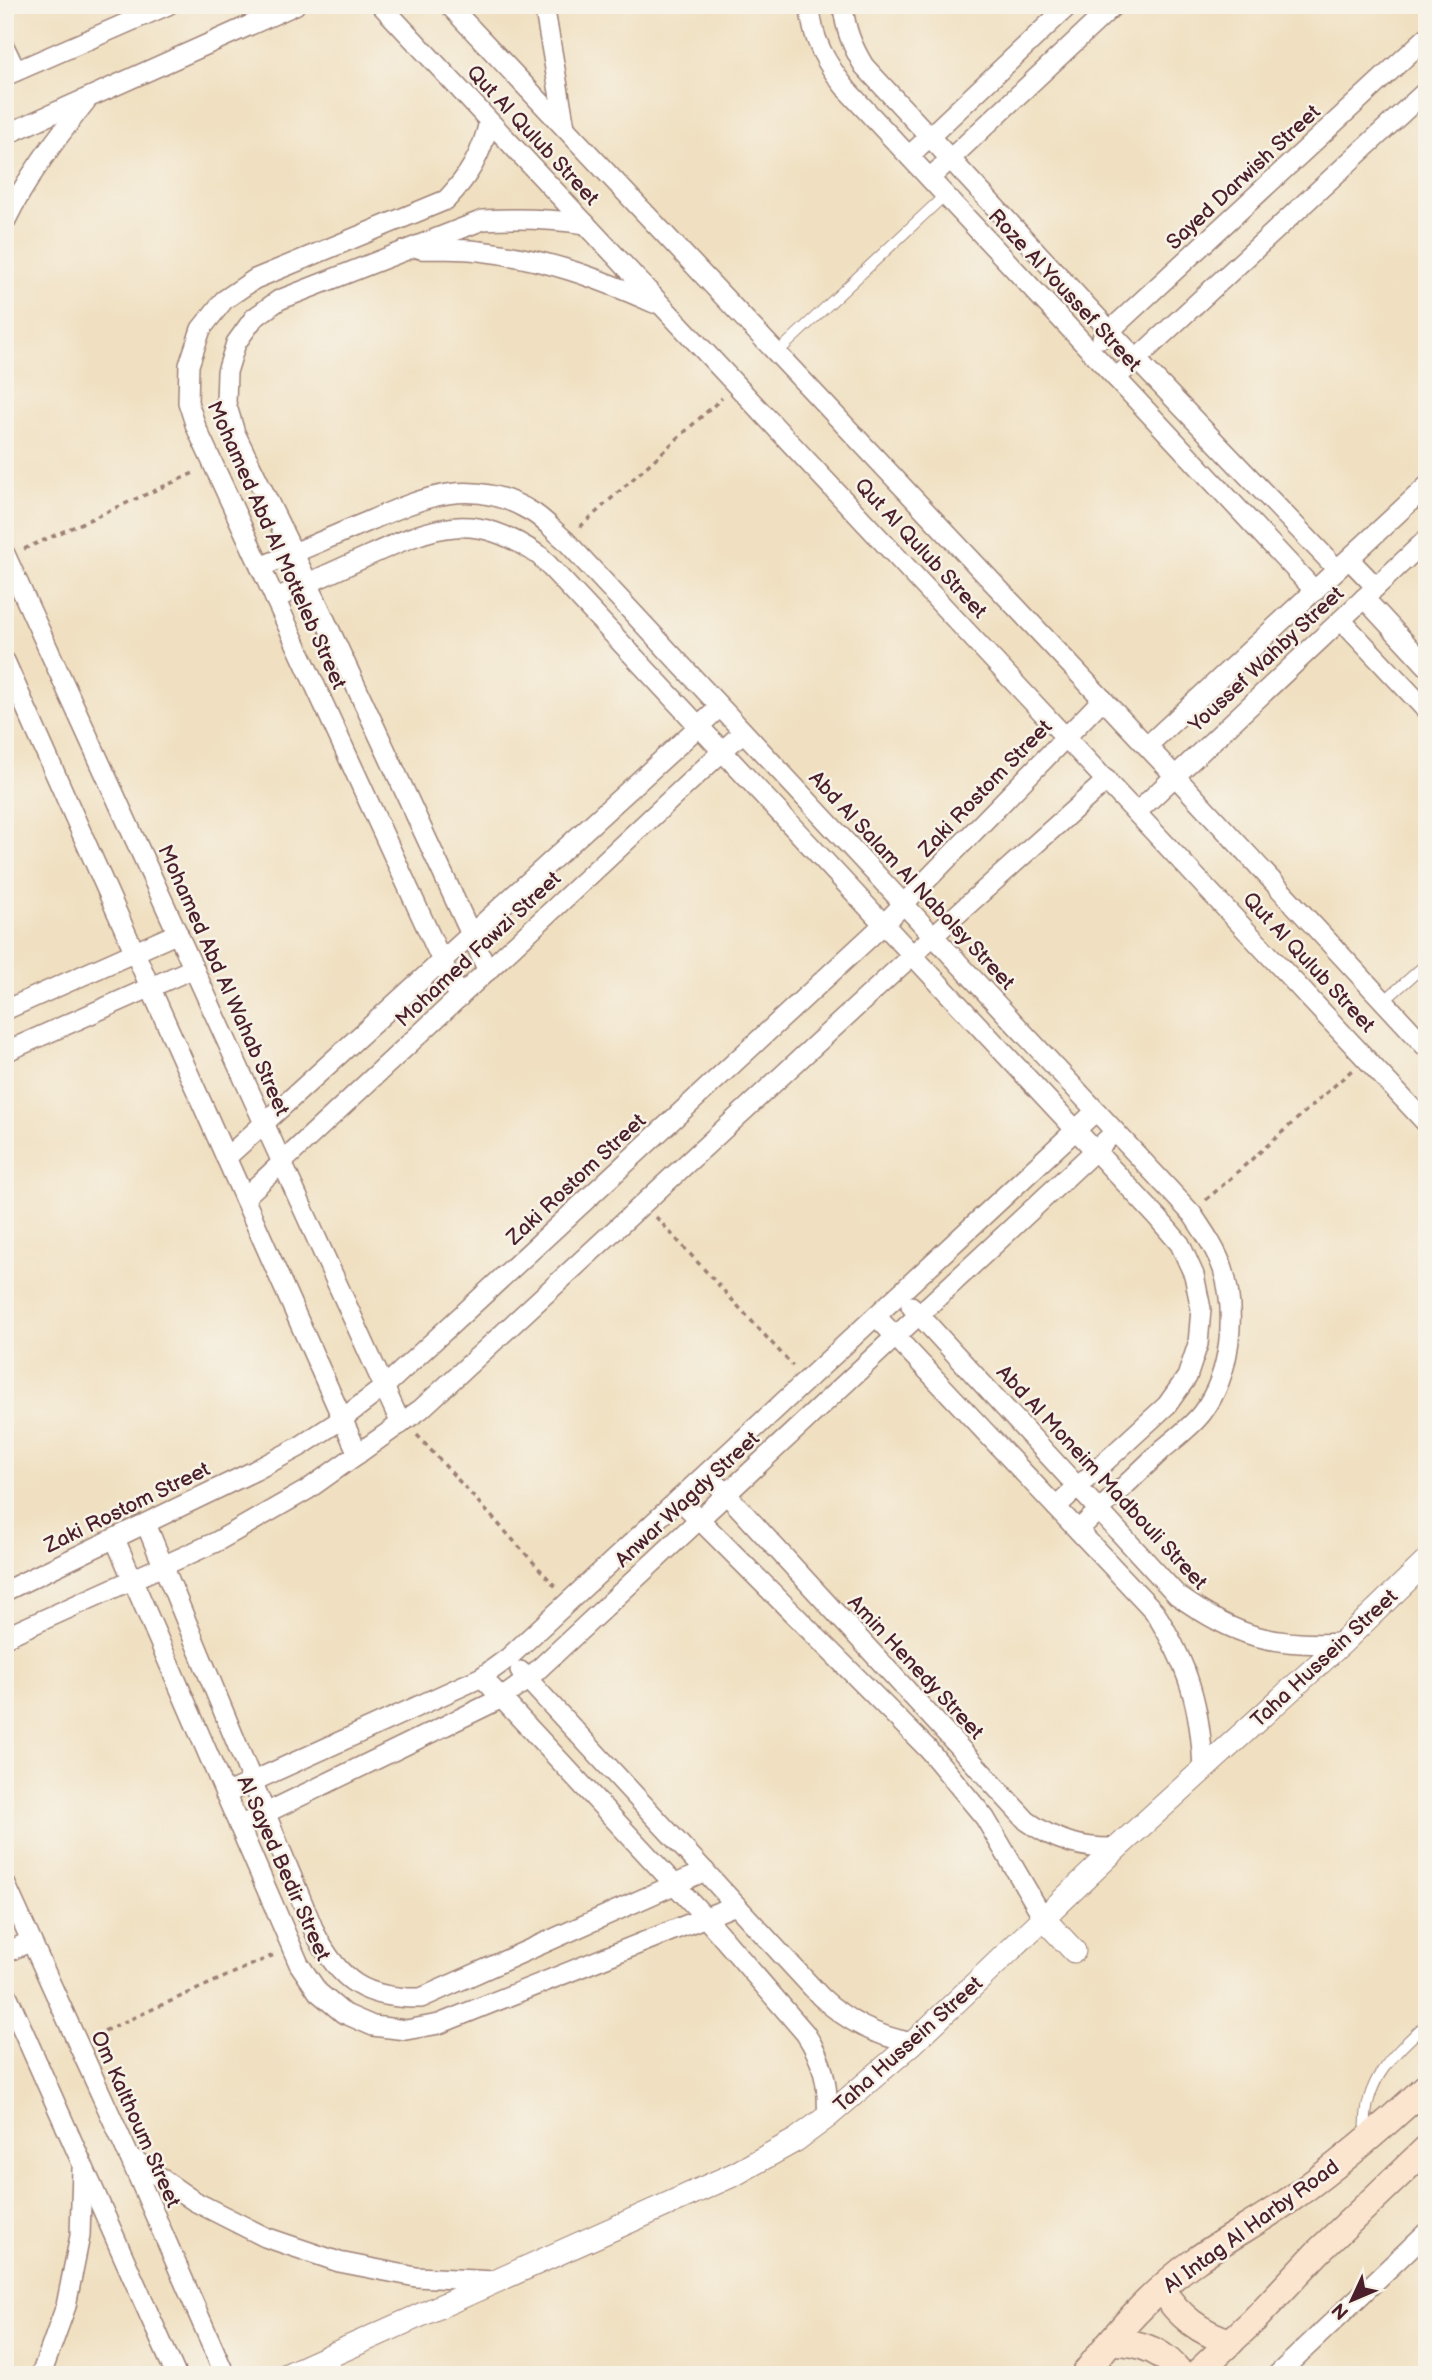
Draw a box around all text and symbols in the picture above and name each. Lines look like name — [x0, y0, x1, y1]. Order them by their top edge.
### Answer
street label: Qut Al Qulub Street — [461, 60, 604, 211]
street label: Sayed Darwish Street — [1161, 99, 1326, 255]
street label: Roze Al Youssef Street — [983, 204, 1147, 377]
street label: Mohamed Abd Al Motteleb Street — [201, 397, 352, 694]
street label: Qut Al Qulub Street — [849, 473, 992, 624]
street label: Youssef Wahby Street — [1183, 581, 1349, 738]
street label: Zaki Rostom Street — [913, 714, 1058, 863]
street label: Abd Al Salam Al Nabolsy Street — [804, 766, 1020, 995]
street label: Mohamed Abd Al Wahab Street — [152, 841, 295, 1120]
street label: Mohamed Fawzi Street — [391, 866, 567, 1032]
street label: Qut Al Qulub Street — [1237, 887, 1380, 1038]
street label: Zaki Rostom Street — [501, 1108, 651, 1251]
street label: Abd Al Moneim Madbouli Street — [991, 1360, 1213, 1595]
street label: Anwar Wagdy Street — [610, 1426, 765, 1573]
street label: Zaki Rostom Street — [40, 1456, 214, 1559]
street label: Taha Hussein Street — [1246, 1584, 1403, 1733]
street label: Amin Henedy Street — [842, 1590, 989, 1745]
street label: Al Sayed Bedir Street — [231, 1772, 336, 1965]
street label: Taha Hussein Street — [829, 1971, 988, 2118]
street label: Om Kalthoum Street — [85, 2027, 186, 2212]
street label: Al Intag Al Harby Road — [1159, 2154, 1344, 2299]
north arrow — [1316, 2264, 1386, 2334]
text: N — [1328, 2298, 1354, 2324]

